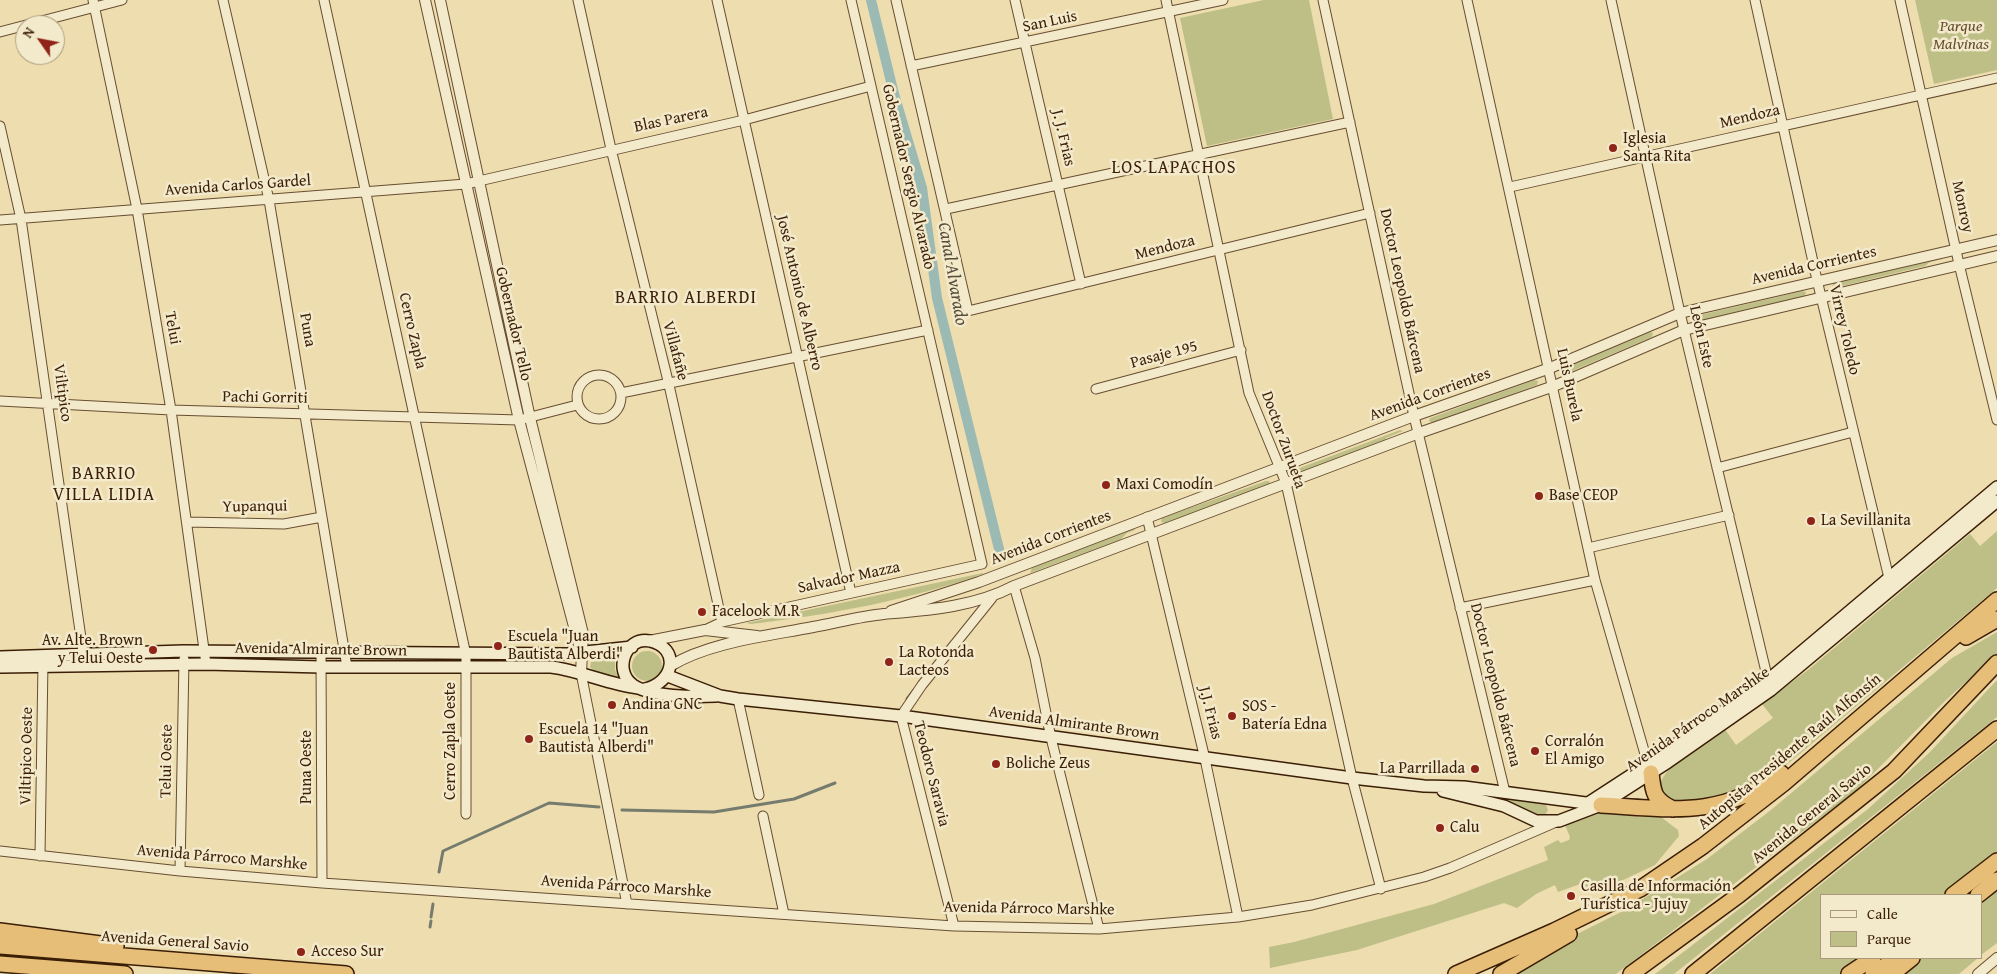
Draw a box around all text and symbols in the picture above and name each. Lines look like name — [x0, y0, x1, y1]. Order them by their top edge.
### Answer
street label: San Luis — [1021, 7, 1079, 37]
north arrow — [15, 15, 65, 65]
park label: Parque Malvinas — [1933, 17, 1989, 55]
text: N — [17, 23, 39, 42]
street label: Gobernador Sergio Alvarado — [877, 83, 939, 271]
street label: Mendoza — [1718, 101, 1782, 133]
street label: Blas Parera — [632, 103, 710, 137]
street label: J. J. Frias — [1047, 108, 1079, 168]
place label: Iglesia Santa Rita — [1623, 129, 1691, 167]
marker: Iglesia Santa Rita — [1607, 142, 1619, 154]
district label: LOS LAPACHOS — [1110, 157, 1238, 179]
street label: Avenida Carlos Gardel — [164, 171, 312, 201]
street label: Monroy — [1947, 179, 1977, 235]
street label: Doctor Leopoldo Bárcena — [1375, 207, 1429, 375]
street label: José Antonio de Alberro — [772, 213, 826, 373]
water label: Canal Alvarado — [932, 221, 972, 327]
street label: Mendoza — [1133, 231, 1197, 265]
street label: Avenida Corrientes — [1750, 242, 1878, 290]
street label: Gobernador Tello — [491, 265, 535, 383]
street label: Virrey Toledo — [1824, 283, 1864, 377]
district label: BARRIO ALBERDI — [613, 287, 759, 309]
street label: Cerro Zapla — [394, 291, 430, 371]
street label: León Este — [1684, 304, 1718, 370]
street label: Telui — [160, 310, 184, 346]
street label: Puna — [295, 312, 319, 348]
street label: Villafañe — [658, 319, 692, 383]
street label: Pasaje 195 — [1128, 337, 1200, 373]
street label: Luis Burela — [1552, 347, 1586, 423]
street label: Viltipico — [48, 363, 76, 423]
street label: Avenida Corrientes — [1367, 364, 1493, 426]
street label: Pachi Gorriti — [222, 388, 308, 408]
street label: Doctor Zurueta — [1257, 389, 1309, 491]
district label: BARRIO VILLA LIDIA — [51, 463, 157, 506]
place label: Maxi Comodín — [1116, 475, 1213, 495]
marker: Maxi Comodín — [1100, 479, 1112, 491]
place label: Base CEOP — [1549, 486, 1618, 506]
marker: Base CEOP — [1533, 490, 1545, 502]
street label: Yupanqui — [222, 497, 288, 517]
street label: Avenida Corrientes — [988, 506, 1114, 570]
place label: La Sevillanita — [1821, 511, 1911, 531]
marker: La Sevillanita — [1805, 515, 1817, 527]
street label: Salvador Mazza — [796, 558, 902, 598]
street label: Doctor Leopoldo Bárcena — [1465, 601, 1525, 769]
place label: Facelook M.R — [712, 602, 800, 622]
marker: Facelook M.R — [696, 606, 708, 618]
place label: Escuela "Juan Bautista Alberdi" — [508, 627, 623, 665]
place label: Av. Alte. Brown y Telui Oeste — [42, 631, 143, 669]
street label: Avenida Almirante Brown — [235, 639, 407, 661]
marker: Escuela "Juan Bautista Alberdi" — [492, 640, 504, 652]
place label: La Rotonda Lacteos — [899, 643, 974, 681]
marker: Av. Alte. Brown y Telui Oeste — [147, 644, 159, 656]
marker: La Rotonda Lacteos — [883, 656, 895, 668]
street label: Avenida Párroco Marshke — [1622, 663, 1774, 777]
street label: Autopista Presidente Raúl Alfonsín — [1695, 670, 1885, 834]
street label: Cerro Zapla Oeste — [441, 682, 461, 800]
street label: J.J. Frias — [1194, 684, 1226, 742]
place label: Andina GNC — [622, 695, 702, 715]
place label: SOS - Batería Edna — [1242, 697, 1327, 735]
marker: Andina GNC — [606, 699, 618, 711]
street label: Avenida Almirante Brown — [987, 703, 1161, 745]
street label: Viltipico Oeste — [17, 707, 37, 805]
marker: SOS - Batería Edna — [1226, 710, 1238, 722]
street label: Teodoro Saravia — [909, 719, 953, 829]
place label: Escuela 14 "Juan Bautista Alberdi" — [539, 720, 654, 758]
street label: Telui Oeste — [157, 724, 177, 798]
street label: Puna Oeste — [297, 730, 317, 804]
place label: Corralón El Amigo — [1545, 732, 1604, 770]
marker: Escuela 14 "Juan Bautista Alberdi" — [523, 733, 535, 745]
marker: Corralón El Amigo — [1529, 745, 1541, 757]
place label: Boliche Zeus — [1006, 754, 1090, 774]
marker: Boliche Zeus — [990, 758, 1002, 770]
place label: La Parrillada — [1380, 759, 1465, 779]
street label: Avenida General Savio — [1748, 760, 1876, 868]
marker: La Parrillada — [1469, 763, 1481, 775]
place label: Calu — [1450, 818, 1479, 838]
marker: Calu — [1434, 822, 1446, 834]
street label: Avenida Párroco Marshke — [136, 841, 308, 875]
street label: Avenida Párroco Marshke — [540, 871, 712, 903]
place label: Casilla de Información Turística - Jujuy — [1581, 877, 1731, 915]
marker: Casilla de Información Turística - Jujuy — [1565, 890, 1577, 902]
legend — [1820, 894, 1982, 959]
street label: Avenida Párroco Marshke — [943, 898, 1115, 920]
text: Calle — [1867, 903, 1898, 924]
street label: Avenida General Savio — [100, 927, 250, 957]
text: Parque — [1867, 928, 1911, 949]
place label: Acceso Sur — [311, 942, 384, 962]
marker: Acceso Sur — [295, 946, 307, 958]

